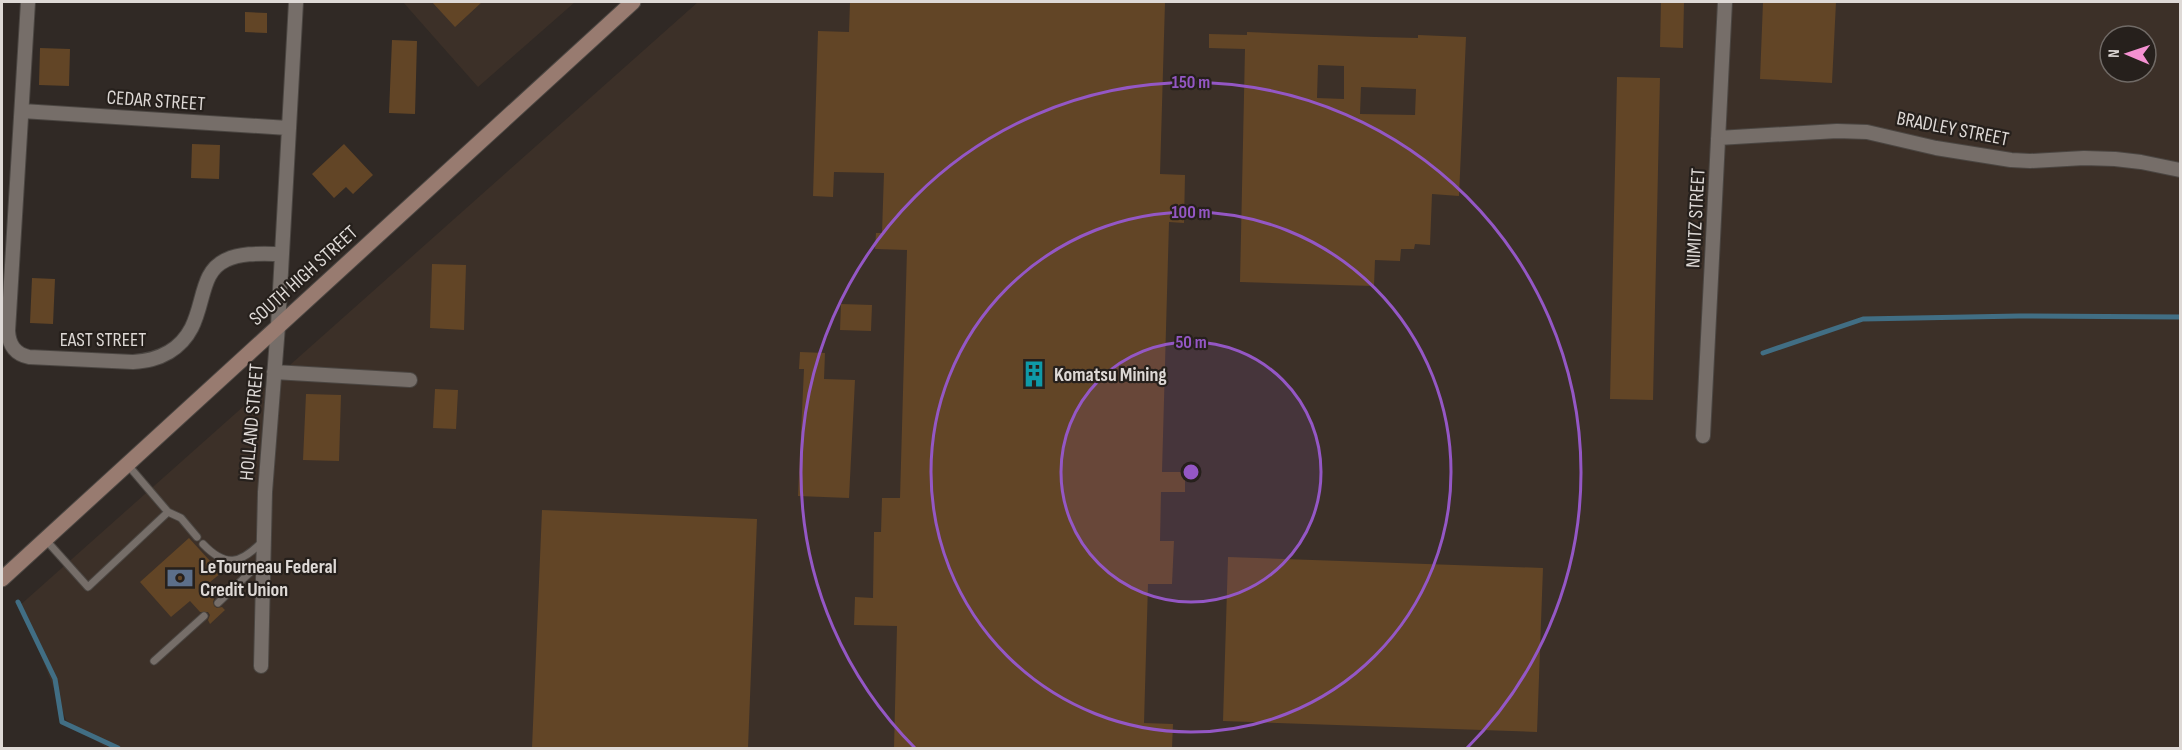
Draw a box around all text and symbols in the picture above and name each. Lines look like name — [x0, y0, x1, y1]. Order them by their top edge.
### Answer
north arrow — [2098, 24, 2158, 84]
text: N — [2105, 49, 2124, 58]
text: 150 m — [1172, 72, 1210, 93]
street label: CEDAR STREET — [106, 86, 206, 116]
street label: BRADLEY STREET — [1895, 106, 2011, 152]
street label: NIMITZ STREET — [1681, 167, 1711, 269]
text: 100 m — [1172, 202, 1211, 223]
street label: SOUTH HIGH STREET — [244, 221, 363, 331]
street label: EAST STREET — [60, 328, 146, 352]
text: 50 m — [1175, 332, 1207, 353]
building icon: Komatsu Mining — [1019, 359, 1049, 389]
street label: HOLLAND STREET — [235, 363, 269, 482]
place label: Komatsu Mining — [1054, 363, 1167, 387]
centre of rings — [1181, 462, 1201, 482]
place label: LeTourneau Federal Credit Union — [200, 555, 337, 602]
bank icon: LeTourneau Federal Credit Union — [165, 563, 195, 593]

